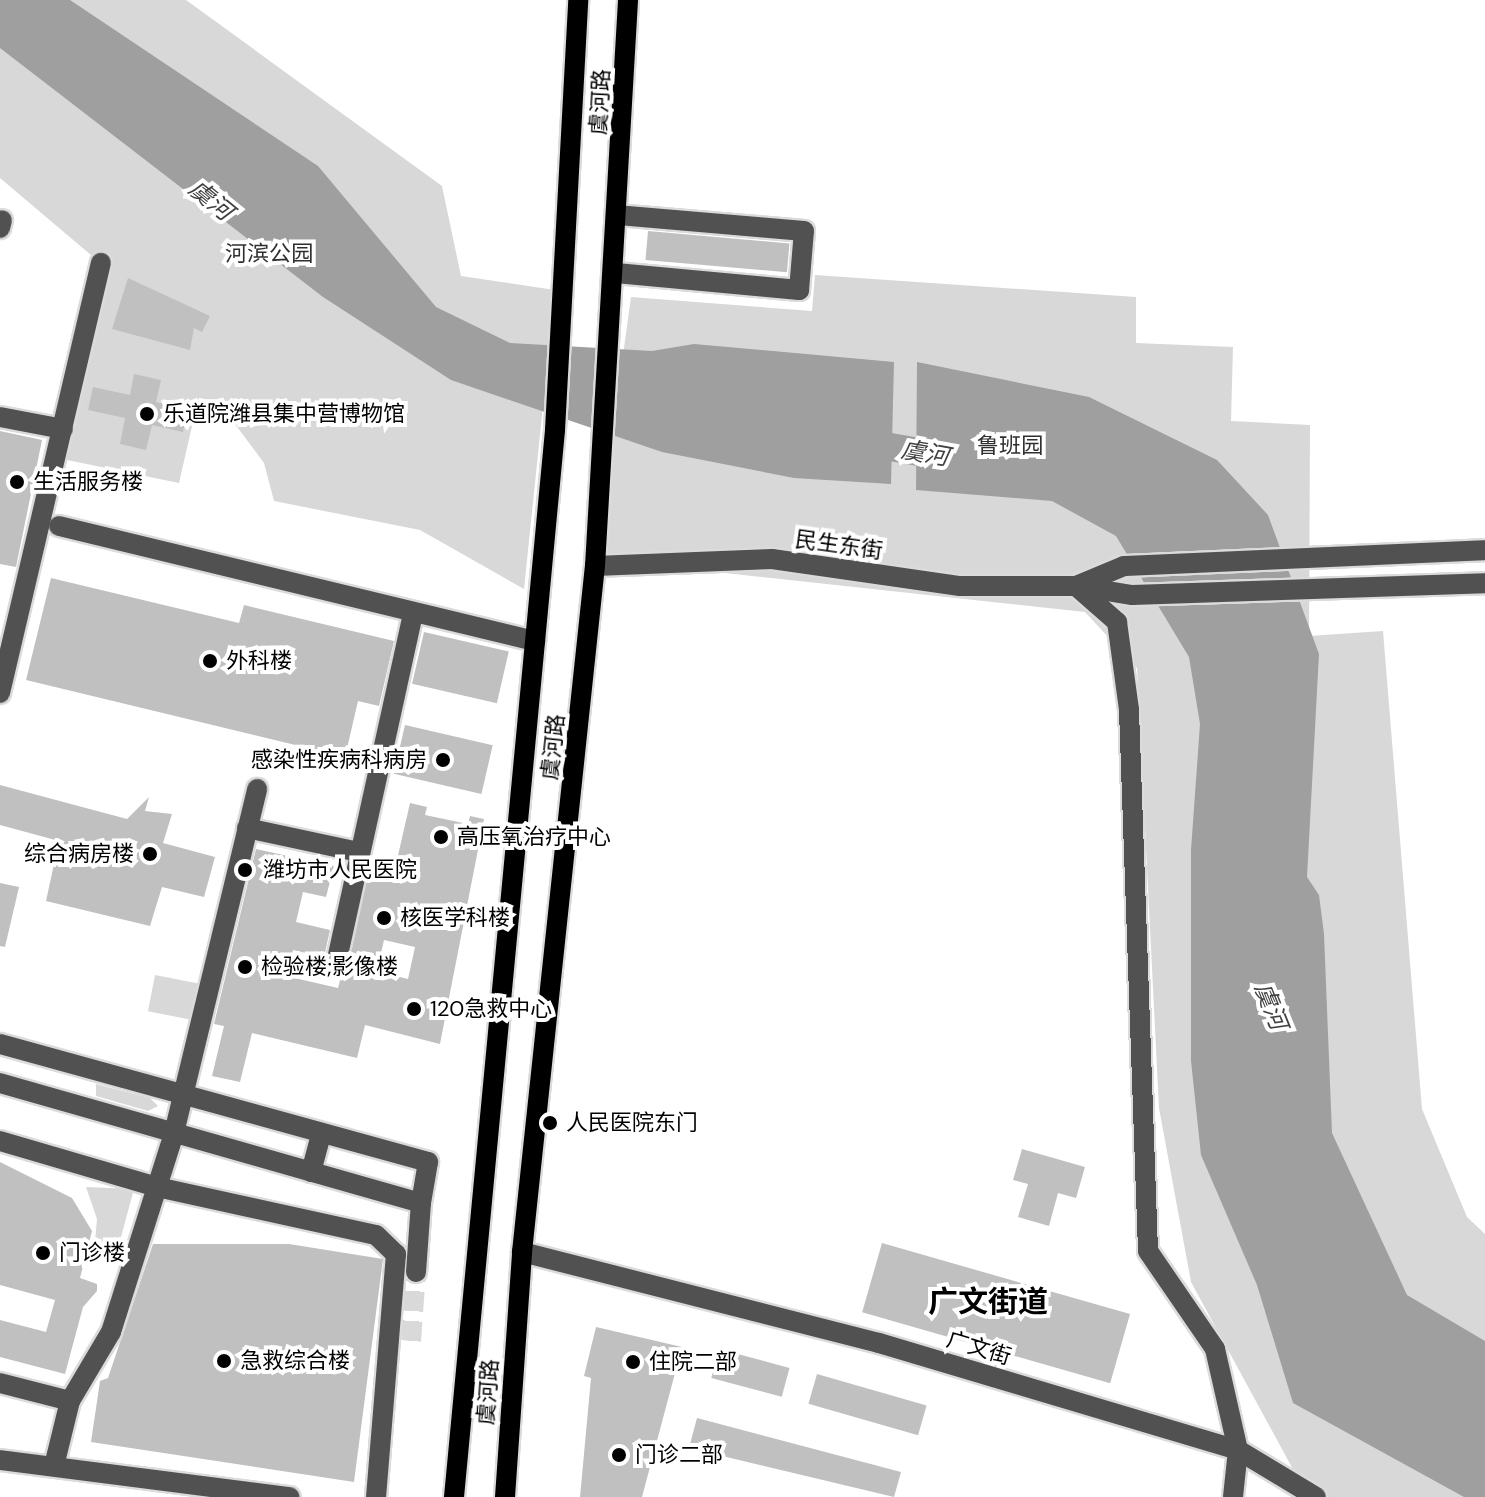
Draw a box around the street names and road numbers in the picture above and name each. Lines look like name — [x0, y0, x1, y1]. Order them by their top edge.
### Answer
street label: 虞河路 — [585, 68, 615, 136]
street label: 民生东街 — [794, 526, 884, 564]
street label: 虞河路 — [536, 713, 570, 781]
street label: 广文街 — [944, 1326, 1014, 1370]
street label: 虞河路 — [473, 1358, 503, 1426]

